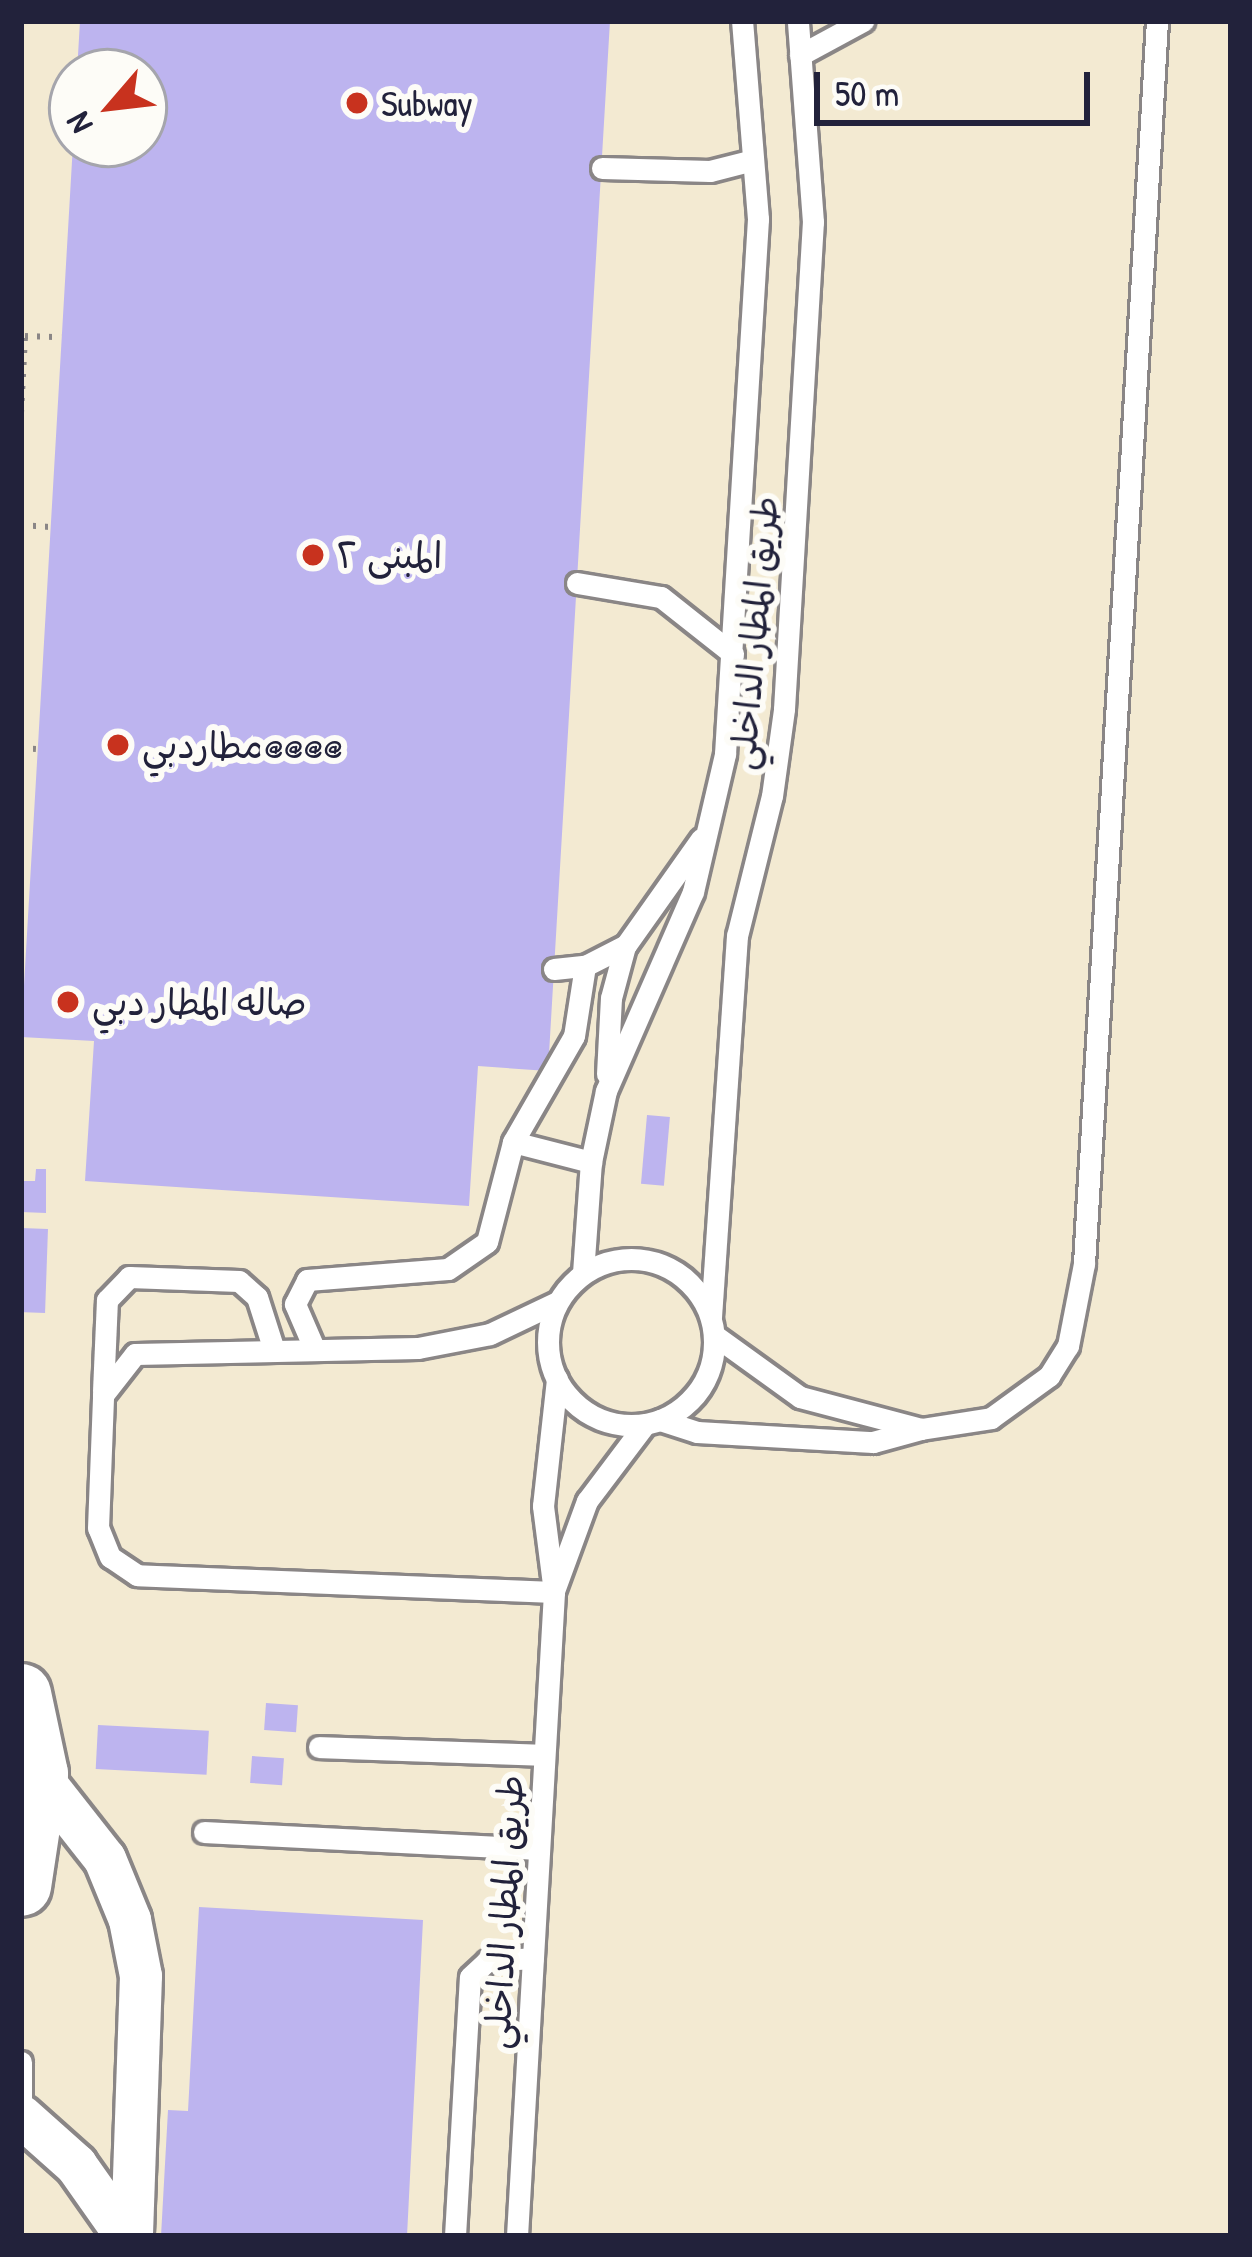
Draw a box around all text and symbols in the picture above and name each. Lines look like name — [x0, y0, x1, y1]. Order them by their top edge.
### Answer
north arrow — [48, 48, 168, 168]
scale bar — [820, 48, 1096, 122]
text: 50 m — [835, 68, 899, 117]
place label: Subway — [381, 81, 473, 125]
marker: Subway — [344, 90, 370, 116]
text: N — [55, 105, 102, 142]
street label: طريق المطار الداخلي — [720, 494, 786, 772]
place label: المبنى ٢ — [337, 533, 442, 577]
marker: المبنى ٢ — [300, 542, 326, 568]
place label: مطاردبي@@@@ — [142, 723, 343, 767]
marker: مطاردبي@@@@ — [105, 732, 131, 758]
place label: صاله المطار دبي — [92, 980, 307, 1024]
marker: صاله المطار دبي — [55, 989, 81, 1015]
street label: طريق المطار الداخلي — [474, 1774, 532, 2050]

